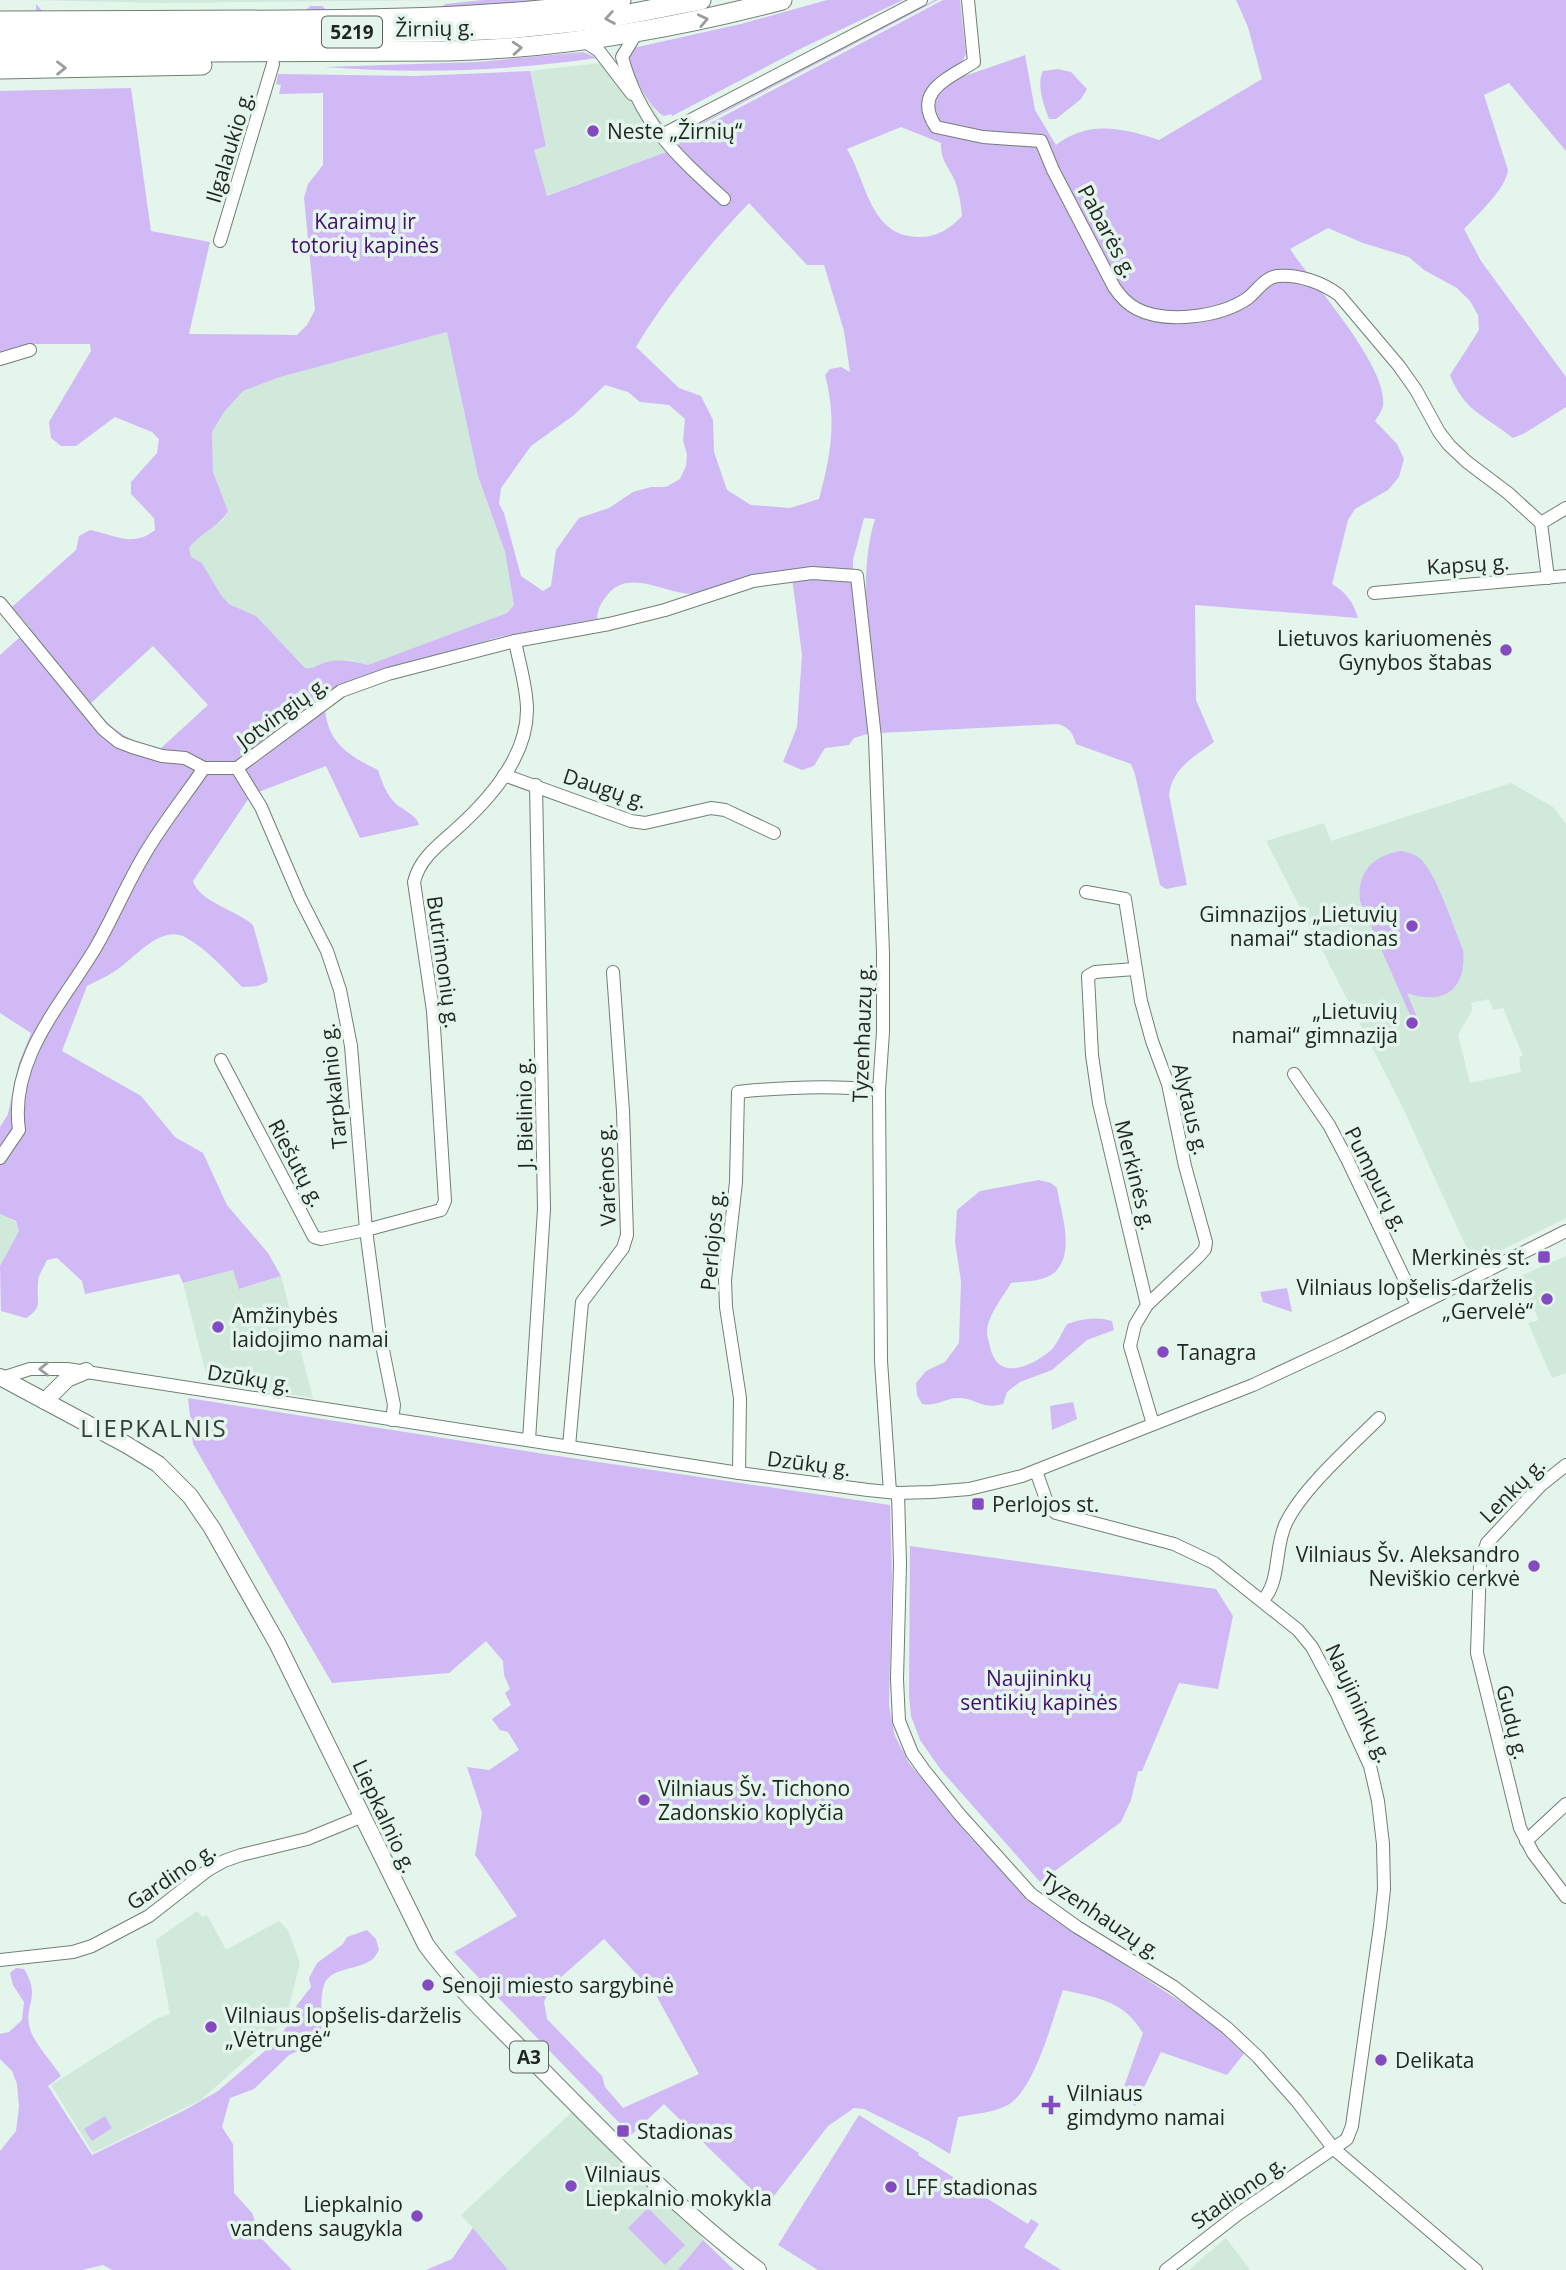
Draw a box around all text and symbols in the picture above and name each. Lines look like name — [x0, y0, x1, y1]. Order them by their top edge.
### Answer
one-way arrow — [604, 10, 616, 25]
street label: Žirnių g. — [395, 13, 475, 43]
one-way arrow — [697, 14, 709, 29]
road number: 5219 — [322, 16, 382, 48]
one-way arrow — [511, 41, 522, 56]
one-way arrow — [56, 60, 67, 76]
street label: Ilgalaukio g. — [199, 88, 259, 206]
place label: Neste „Žirnių“ — [607, 117, 743, 145]
marker: Neste „Žirnių“ — [585, 123, 601, 139]
street label: Pabarės g. — [1072, 180, 1144, 282]
park label: Karaimų ir totorių kapinės — [291, 207, 439, 259]
street label: Kapsų g. — [1426, 547, 1510, 581]
place label: Lietuvos kariuomenės Gynybos štabas — [1277, 624, 1492, 676]
marker: Lietuvos kariuomenės Gynybos štabas — [1498, 642, 1514, 658]
street label: Jotvingių g. — [229, 669, 333, 756]
street label: Daugų g. — [560, 761, 650, 815]
street label: Butrimonių g. — [421, 894, 467, 1030]
place label: Gimnazijos „Lietuvių namai“ stadionas — [1199, 900, 1398, 952]
marker: Gimnazijos „Lietuvių namai“ stadionas — [1404, 918, 1420, 934]
street label: Tyzenhauzų g. — [846, 963, 878, 1103]
place label: „Lietuvių namai“ gimnazija — [1231, 997, 1398, 1049]
marker: „Lietuvių namai“ gimnazija — [1404, 1015, 1420, 1031]
street label: Tarpkalnio g. — [312, 1022, 354, 1150]
street label: J. Bielinio g. — [509, 1057, 539, 1171]
street label: Alytaus g. — [1166, 1060, 1216, 1158]
street label: Riešutų g. — [262, 1114, 332, 1212]
street label: Merkinės g. — [1109, 1117, 1163, 1233]
street label: Pumpurų g. — [1339, 1122, 1415, 1236]
street label: Varėnos g. — [590, 1123, 622, 1227]
street label: Perlojos g. — [694, 1188, 730, 1292]
place label: Merkinės st. — [1411, 1243, 1530, 1271]
marker: Merkinės st. — [1536, 1249, 1552, 1265]
place label: Vilniaus lopšelis-darželis „Gervelė“ — [1296, 1273, 1534, 1325]
marker: Vilniaus lopšelis-darželis „Gervelė“ — [1539, 1291, 1555, 1307]
place label: Amžinybės laidojimo namai — [232, 1301, 389, 1353]
marker: Amžinybės laidojimo namai — [210, 1319, 226, 1335]
place label: Tanagra — [1177, 1338, 1256, 1366]
marker: Tanagra — [1155, 1344, 1171, 1360]
street label: Dzūkų g. — [205, 1358, 293, 1398]
one-way arrow — [38, 1361, 48, 1377]
district label: LIEPKALNIS — [80, 1411, 228, 1444]
street label: Dzūkų g. — [765, 1444, 853, 1482]
street label: Lenkų g. — [1473, 1451, 1551, 1529]
place label: Perlojos st. — [992, 1490, 1099, 1518]
marker: Perlojos st. — [970, 1496, 986, 1512]
place label: Vilniaus Šv. Aleksandro Neviškio cerkvė — [1296, 1540, 1520, 1592]
marker: Vilniaus Šv. Aleksandro Neviškio cerkvė — [1526, 1558, 1542, 1574]
street label: Naujininkų g. — [1319, 1639, 1399, 1767]
park label: Naujininkų sentikių kapinės — [960, 1664, 1118, 1716]
street label: Gudų g. — [1490, 1682, 1536, 1762]
street label: Liepkalnio g. — [347, 1755, 423, 1877]
place label: Vilniaus Šv. Tichono Zadonskio koplyčia — [658, 1774, 850, 1826]
marker: Vilniaus Šv. Tichono Zadonskio koplyčia — [636, 1792, 652, 1808]
street label: Gardino g. — [121, 1836, 221, 1916]
street label: Tyzenhauzų g. — [1036, 1864, 1166, 1966]
place label: Senoji miesto sargybinė — [442, 1971, 674, 1999]
marker: Senoji miesto sargybinė — [420, 1977, 436, 1993]
place label: Vilniaus lopšelis-darželis „Vėtrungė“ — [225, 2001, 462, 2053]
marker: Vilniaus lopšelis-darželis „Vėtrungė“ — [203, 2019, 219, 2035]
road number: A3 — [510, 2041, 548, 2072]
place label: Delikata — [1395, 2046, 1475, 2074]
marker: Delikata — [1373, 2052, 1389, 2068]
place label: Vilniaus gimdymo namai — [1067, 2079, 1225, 2131]
marker: Vilniaus gimdymo namai — [1041, 2095, 1061, 2115]
place label: Stadionas — [637, 2117, 733, 2145]
marker: Stadionas — [615, 2123, 631, 2139]
street label: Stadiono g. — [1185, 2149, 1291, 2235]
place label: Vilniaus Liepkalnio mokykla — [585, 2160, 772, 2212]
place label: LFF stadionas — [905, 2173, 1038, 2201]
marker: Vilniaus Liepkalnio mokykla — [563, 2178, 579, 2194]
marker: LFF stadionas — [883, 2179, 899, 2195]
place label: Liepkalnio vandens saugykla — [230, 2190, 403, 2242]
marker: Liepkalnio vandens saugykla — [409, 2208, 425, 2224]

